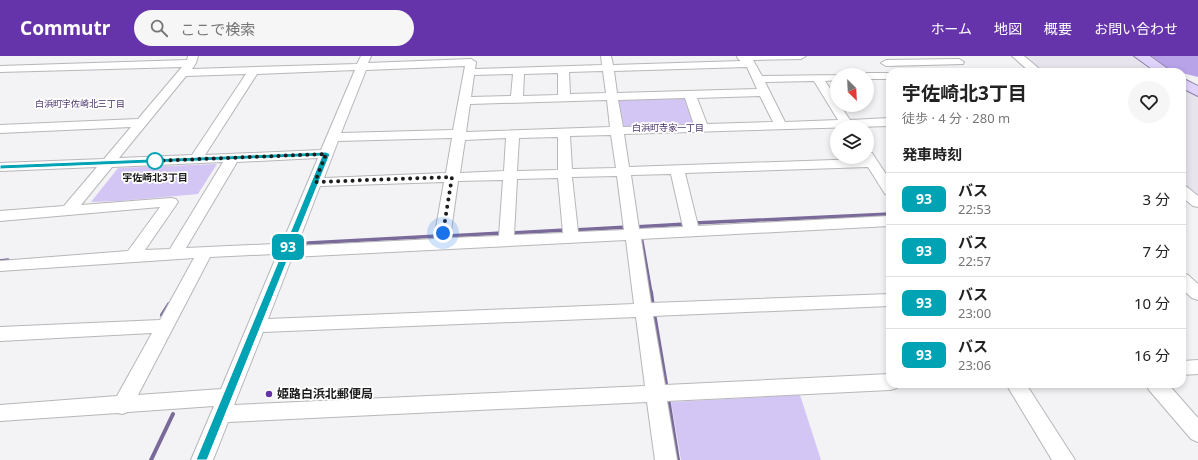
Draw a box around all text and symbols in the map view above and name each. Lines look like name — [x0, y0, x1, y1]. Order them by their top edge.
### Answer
search box — [134, 10, 414, 46]
text: Commutr — [20, 15, 110, 41]
icon: search — [148, 17, 170, 39]
text: ここで検索 — [180, 19, 255, 39]
text: ホーム — [930, 19, 972, 38]
text: 地図 — [994, 19, 1022, 38]
text: 概要 — [1044, 19, 1072, 38]
text: お問い合わせ — [1094, 19, 1178, 38]
north arrow — [830, 68, 874, 112]
map controls — [830, 68, 874, 164]
text: 宇佐崎北3丁目 — [902, 80, 1027, 106]
button: heart — [1128, 81, 1170, 123]
district label: 白浜町宇佐崎北三丁目 — [35, 97, 125, 110]
text: 徒歩 · 4 分 · 280 m — [902, 109, 1010, 127]
button: layers — [830, 120, 874, 164]
district label: 白浜町寺家一丁目 — [632, 121, 704, 134]
text: 発車時刻 — [902, 144, 962, 164]
marker: 宇佐崎北3丁目 — [146, 152, 164, 170]
place label: 宇佐崎北3丁目 — [122, 170, 188, 184]
text: バス — [958, 180, 988, 200]
text: 93 — [916, 189, 932, 208]
text: 3 分 — [1143, 189, 1170, 209]
text: 22:53 — [958, 200, 991, 218]
your location — [433, 223, 453, 243]
text: バス — [958, 232, 988, 252]
line badge: 93 — [270, 234, 306, 260]
text: 93 — [280, 237, 296, 256]
text: 93 — [916, 241, 932, 260]
text: 7 分 — [1143, 241, 1170, 261]
text: 22:57 — [958, 252, 991, 270]
text: バス — [958, 284, 988, 304]
text: 93 — [916, 293, 932, 312]
text: 10 分 — [1134, 293, 1170, 313]
text: 23:00 — [958, 304, 991, 322]
text: バス — [958, 336, 988, 356]
text: 93 — [916, 345, 932, 364]
text: 16 分 — [1134, 345, 1170, 365]
text: 23:06 — [958, 356, 991, 374]
place label: 姫路白浜北郵便局 — [277, 385, 373, 402]
marker: 姫路白浜北郵便局 — [264, 389, 274, 399]

